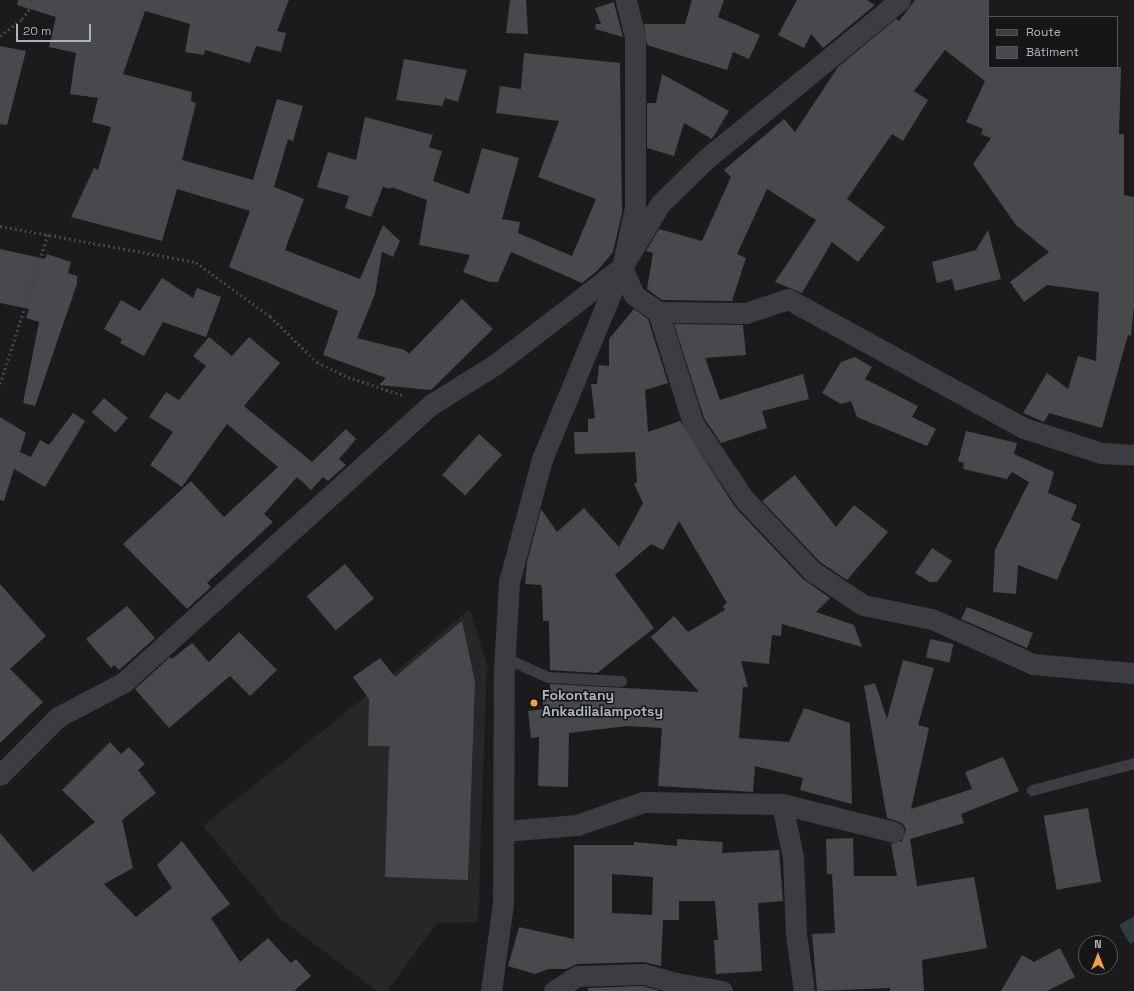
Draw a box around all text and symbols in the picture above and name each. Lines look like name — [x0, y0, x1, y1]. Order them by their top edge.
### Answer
scale bar — [18, 16, 93, 42]
legend — [988, 16, 1118, 68]
text: 20 m — [23, 23, 51, 39]
text: Route — [1026, 24, 1061, 40]
text: Bâtiment — [1026, 44, 1079, 60]
place label: Fokontany Ankadilalampotsy — [542, 687, 663, 720]
marker: Fokontany Ankadilalampotsy — [529, 698, 539, 708]
north arrow — [1078, 935, 1118, 975]
text: N — [1094, 937, 1102, 951]

